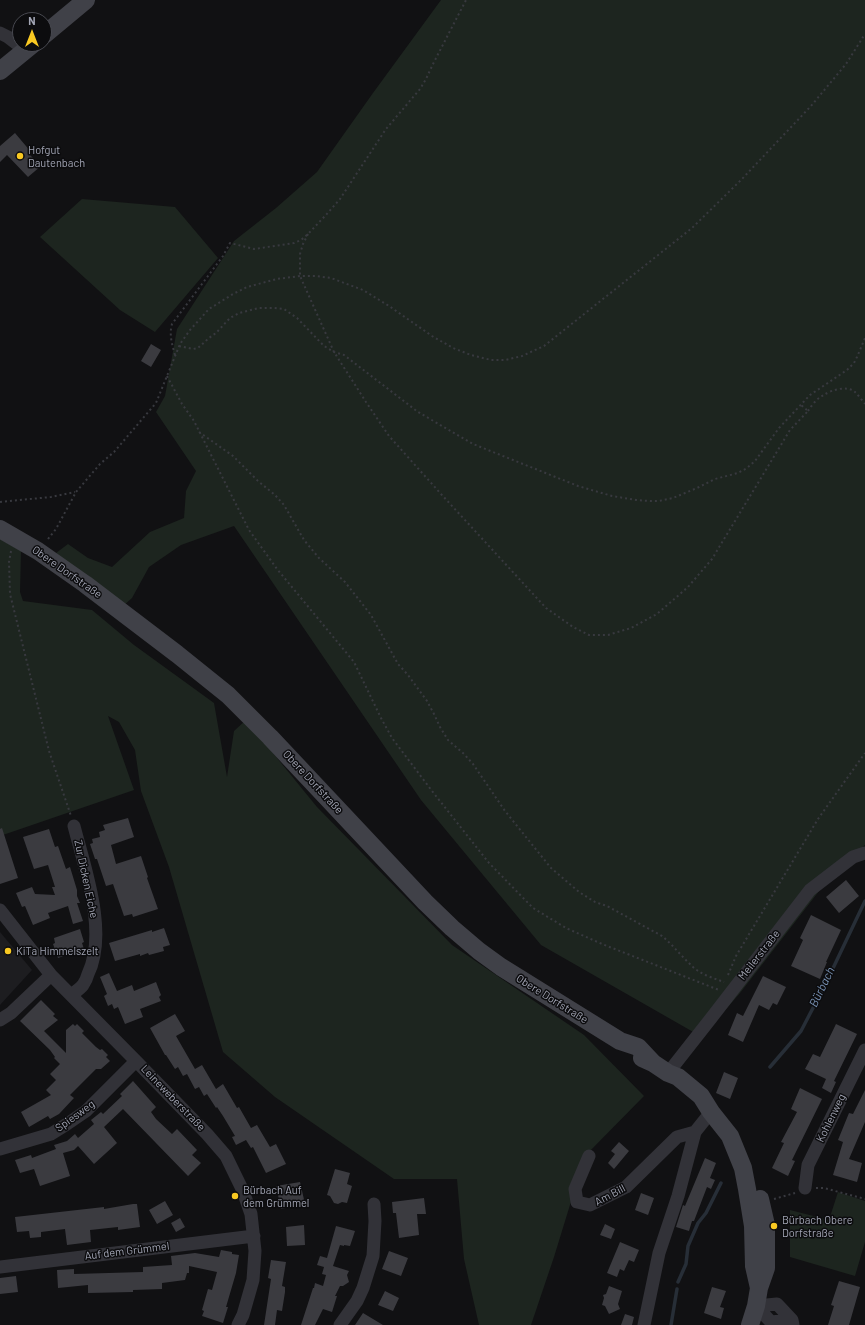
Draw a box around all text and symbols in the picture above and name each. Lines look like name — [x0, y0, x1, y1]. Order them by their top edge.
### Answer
north arrow — [12, 12, 52, 52]
text: N — [28, 14, 36, 27]
place label: Hofgut Dautenbach — [28, 143, 85, 169]
marker: Hofgut Dautenbach — [15, 151, 25, 161]
street label: Obere Dorfstraße — [30, 543, 104, 601]
street label: Obere Dorfstraße — [280, 747, 346, 817]
street label: Zur Dicken Eiche — [71, 839, 101, 919]
street label: Meilerstraße — [735, 927, 783, 983]
place label: KiTa Himmelszelt — [16, 944, 99, 958]
marker: KiTa Himmelszelt — [3, 946, 13, 956]
water label: Bürbach — [806, 965, 838, 1009]
street label: Obere Dorfstraße — [514, 972, 590, 1026]
street label: Leineweberstraße — [138, 1062, 208, 1134]
street label: Kohlenweg — [814, 1092, 848, 1144]
street label: Spiesweg — [53, 1097, 97, 1135]
street label: Am Bill — [592, 1181, 628, 1209]
place label: Bürbach Auf dem Grümmel — [243, 1183, 309, 1209]
marker: Bürbach Auf dem Grümmel — [230, 1191, 240, 1201]
place label: Bürbach Obere Dorfstraße — [782, 1213, 853, 1239]
marker: Bürbach Obere Dorfstraße — [769, 1221, 779, 1231]
street label: Auf dem Grümmel — [84, 1239, 170, 1263]

